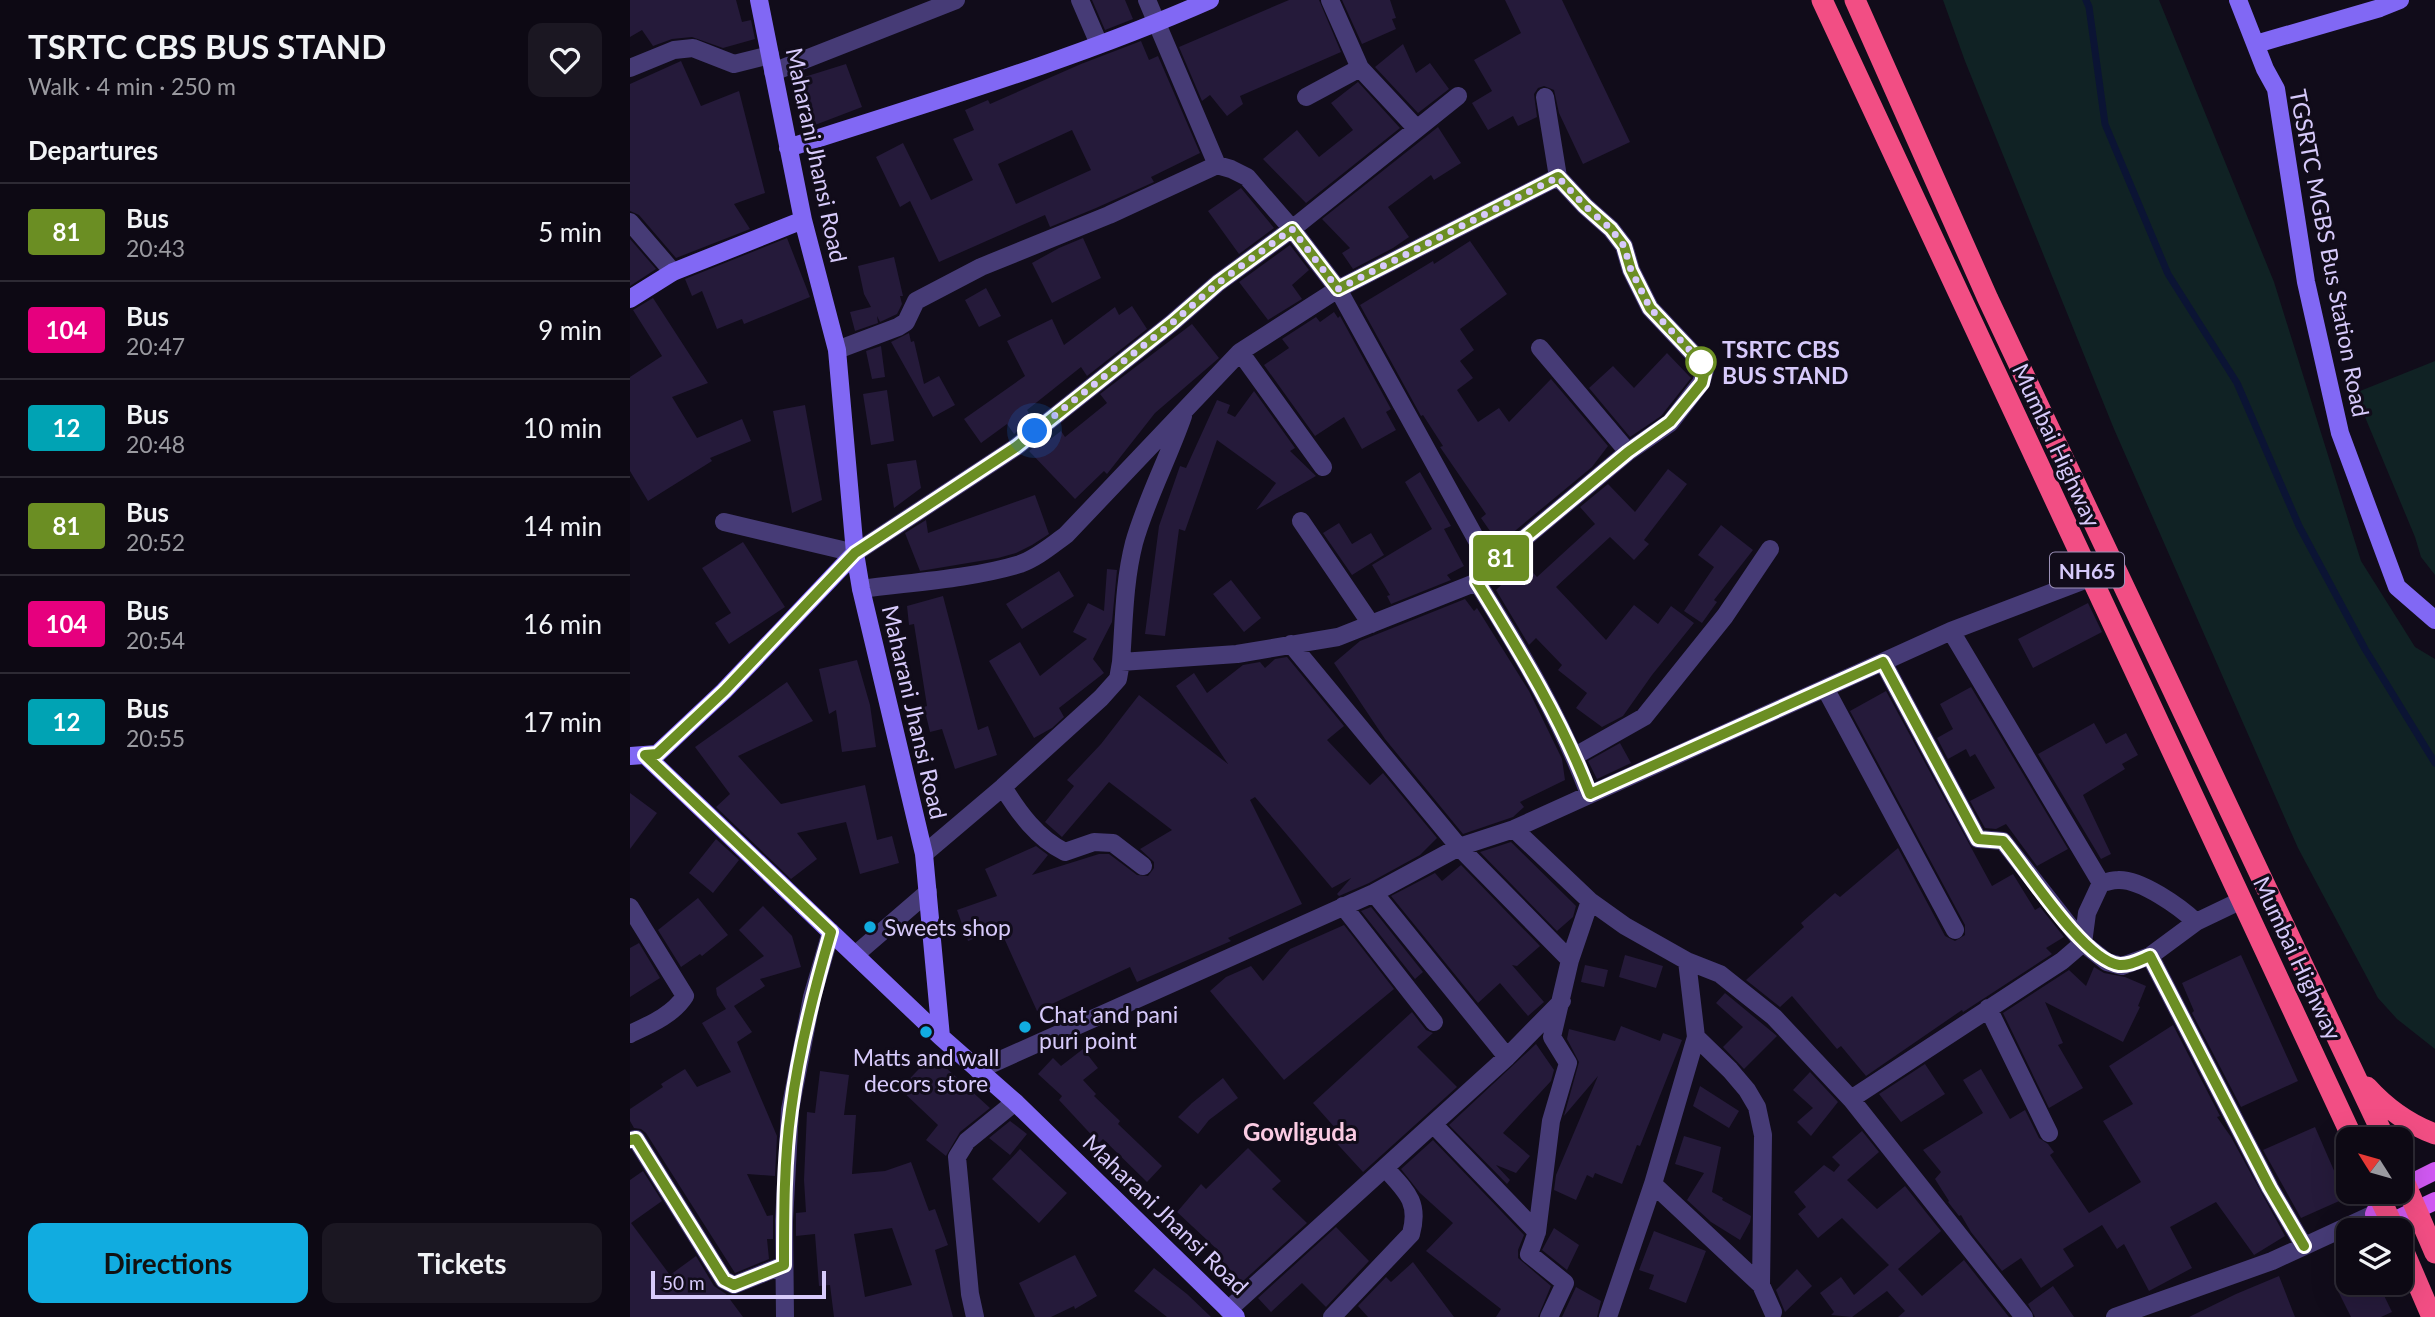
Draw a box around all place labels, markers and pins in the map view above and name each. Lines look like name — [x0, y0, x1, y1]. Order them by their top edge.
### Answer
place label: TSRTC CBS BUS STAND — [1722, 335, 1848, 389]
marker: TSRTC CBS BUS STAND — [1686, 347, 1716, 377]
place label: Sweets shop — [884, 913, 1011, 941]
marker: Sweets shop — [862, 919, 878, 935]
place label: Chat and pani puri point — [1039, 1000, 1178, 1054]
marker: Chat and pani puri point — [1017, 1019, 1033, 1035]
marker: Matts and wall decors store — [918, 1024, 934, 1040]
place label: Matts and wall decors store — [853, 1043, 999, 1097]

